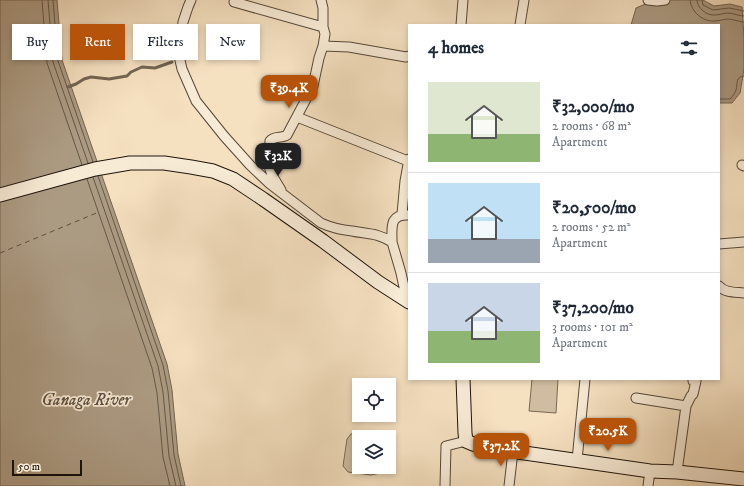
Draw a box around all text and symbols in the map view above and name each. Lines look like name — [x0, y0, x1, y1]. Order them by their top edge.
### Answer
chip: Buy — [12, 24, 62, 60]
chip: Rent — [70, 24, 125, 60]
chip: Filters — [133, 24, 198, 60]
chip: New — [206, 24, 260, 60]
text: 4 homes — [428, 37, 484, 59]
icon: filters — [678, 37, 700, 59]
pin: ₹39.4K — [256, 75, 322, 109]
text: ₹39.4K — [270, 80, 308, 96]
text: ₹32,000/mo — [552, 96, 634, 118]
icon: home — [460, 98, 508, 146]
text: 2 rooms · 68 m² — [552, 118, 631, 134]
text: Apartment — [552, 134, 607, 150]
pin: ₹32K — [254, 143, 302, 177]
text: ₹32K — [264, 148, 292, 164]
text: ₹20,500/mo — [552, 197, 636, 219]
icon: home — [460, 199, 508, 247]
text: 2 rooms · 52 m² — [552, 219, 631, 235]
text: Apartment — [552, 235, 607, 251]
text: ₹37,200/mo — [552, 297, 634, 319]
icon: home — [460, 299, 508, 347]
text: 3 rooms · 101 m² — [552, 319, 633, 335]
text: Apartment — [552, 335, 607, 351]
map controls — [352, 378, 396, 474]
button: locate — [352, 378, 396, 422]
water label: Ganaga River — [42, 389, 132, 411]
pin: ₹20.5K — [575, 418, 641, 452]
text: ₹20.5K — [588, 423, 628, 439]
button: layers — [352, 430, 396, 474]
pin: ₹37.2K — [468, 433, 534, 467]
text: ₹37.2K — [482, 438, 520, 454]
scale bar — [12, 458, 82, 477]
text: 50 m — [18, 460, 40, 474]

